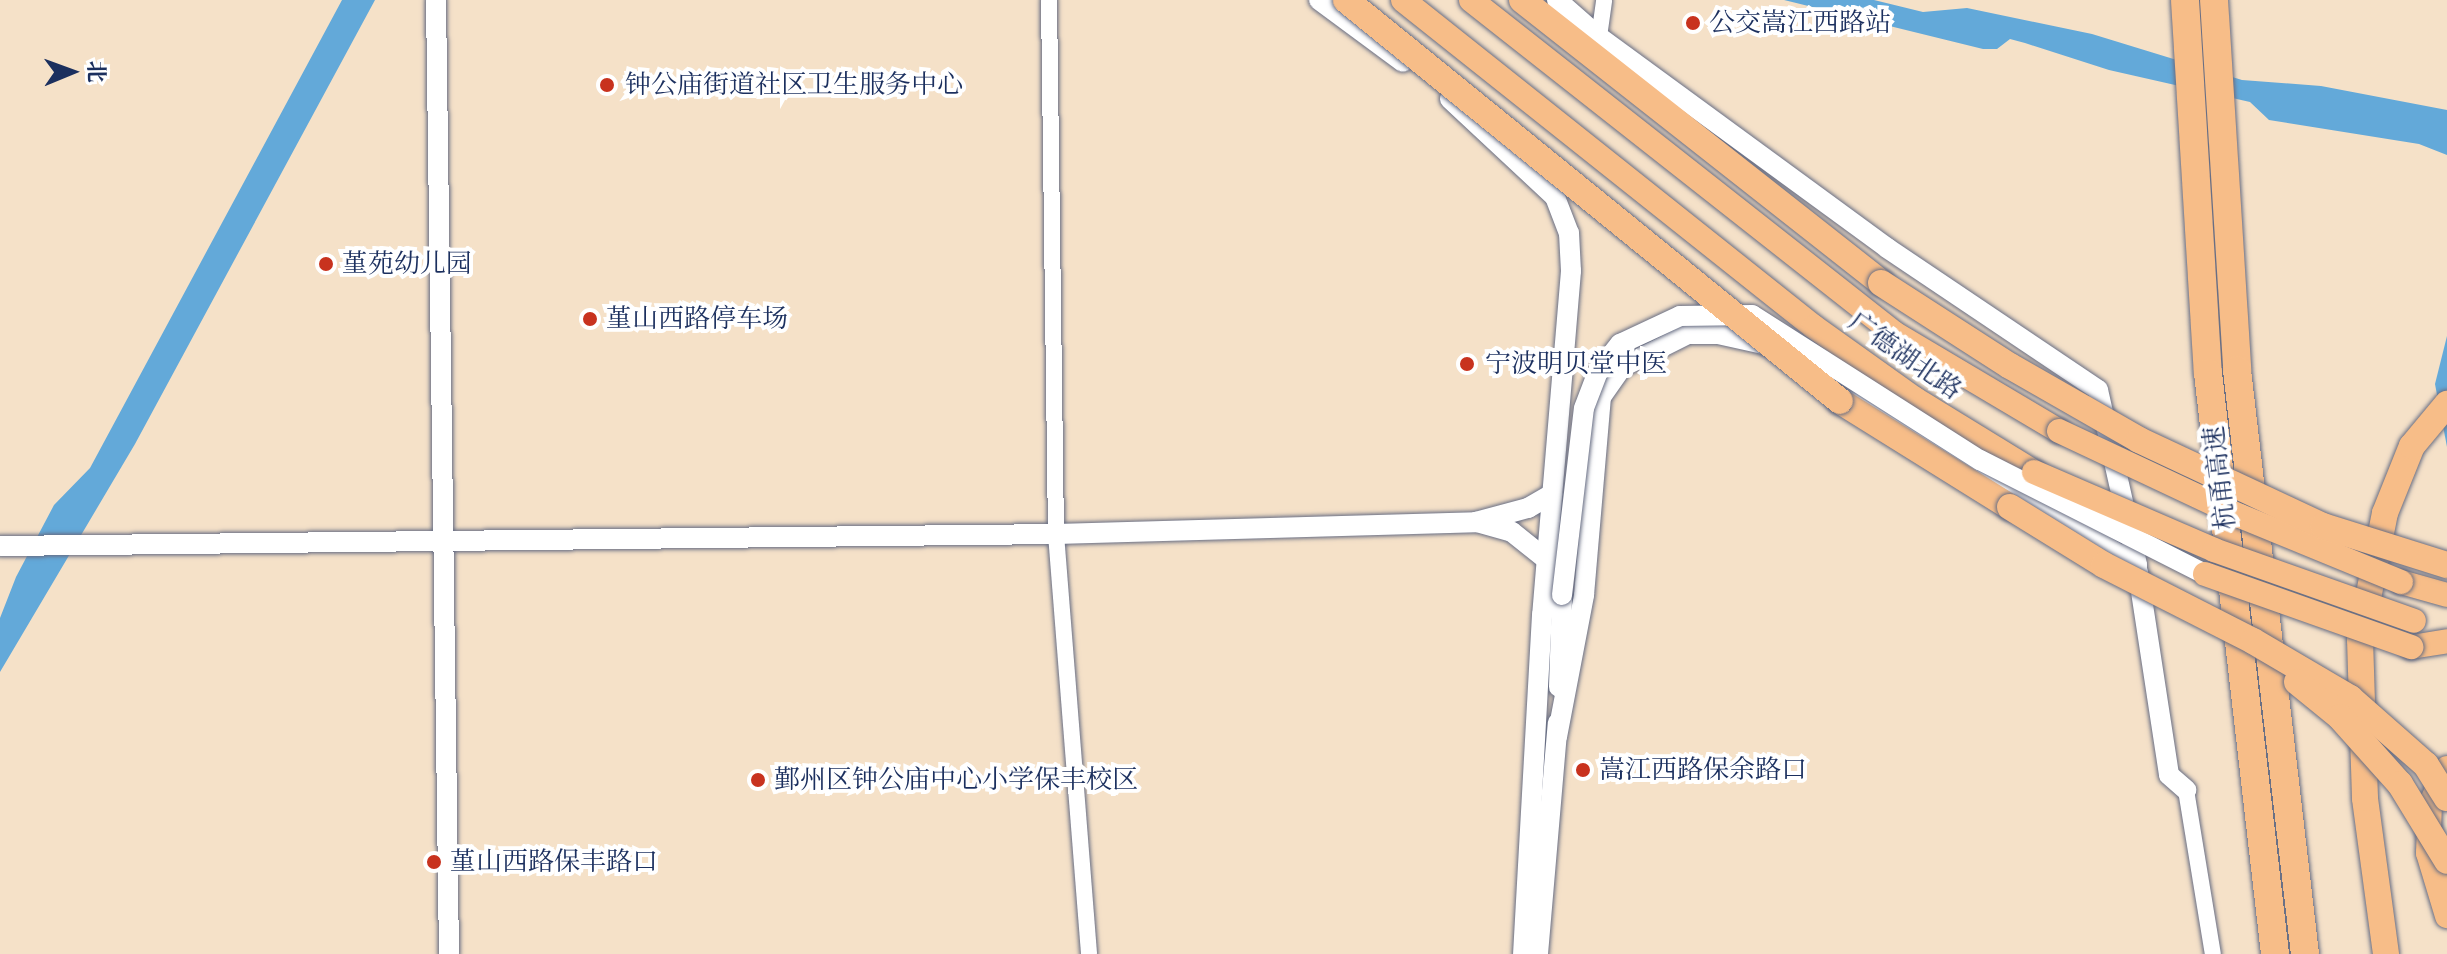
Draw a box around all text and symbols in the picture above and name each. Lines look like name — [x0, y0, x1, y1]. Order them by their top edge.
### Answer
place label: 公交嵩江西路站 — [1709, 7, 1891, 39]
marker: 公交嵩江西路站 — [1684, 14, 1702, 32]
north arrow — [32, 32, 112, 112]
text: 北 — [83, 60, 109, 83]
place label: 钟公庙街道社区卫生服务中心 — [625, 69, 963, 101]
marker: 钟公庙街道社区卫生服务中心 — [596, 74, 618, 96]
place label: 堇苑幼儿园 — [342, 248, 472, 280]
marker: 堇苑幼儿园 — [317, 255, 335, 273]
place label: 堇山西路停车场 — [606, 303, 788, 335]
street label: 广德湖北路 — [1843, 306, 1967, 406]
marker: 堇山西路停车场 — [581, 310, 599, 328]
place label: 宁波明贝堂中医 — [1485, 348, 1667, 380]
marker: 宁波明贝堂中医 — [1456, 353, 1478, 375]
street label: 杭甬高速 — [2198, 424, 2242, 532]
place label: 嵩江西路保余路口 — [1599, 754, 1807, 786]
marker: 嵩江西路保余路口 — [1574, 761, 1592, 779]
place label: 鄞州区钟公庙中心小学保丰校区 — [774, 764, 1138, 796]
marker: 鄞州区钟公庙中心小学保丰校区 — [749, 771, 767, 789]
place label: 堇山西路保丰路口 — [450, 846, 658, 878]
marker: 堇山西路保丰路口 — [425, 853, 443, 871]

